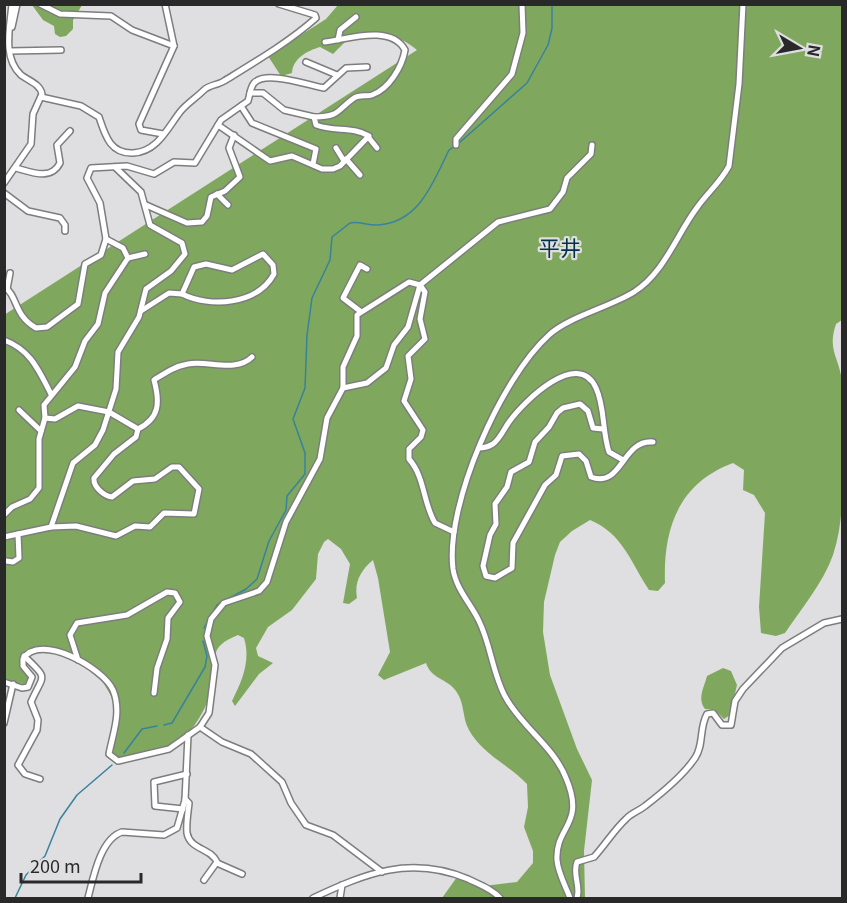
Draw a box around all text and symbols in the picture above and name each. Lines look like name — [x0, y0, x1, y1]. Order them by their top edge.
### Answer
north arrow — [769, 18, 829, 78]
text: N — [802, 43, 828, 59]
district label: 平井 — [539, 232, 581, 262]
scale bar — [21, 846, 141, 884]
text: 200 m — [30, 852, 81, 878]

